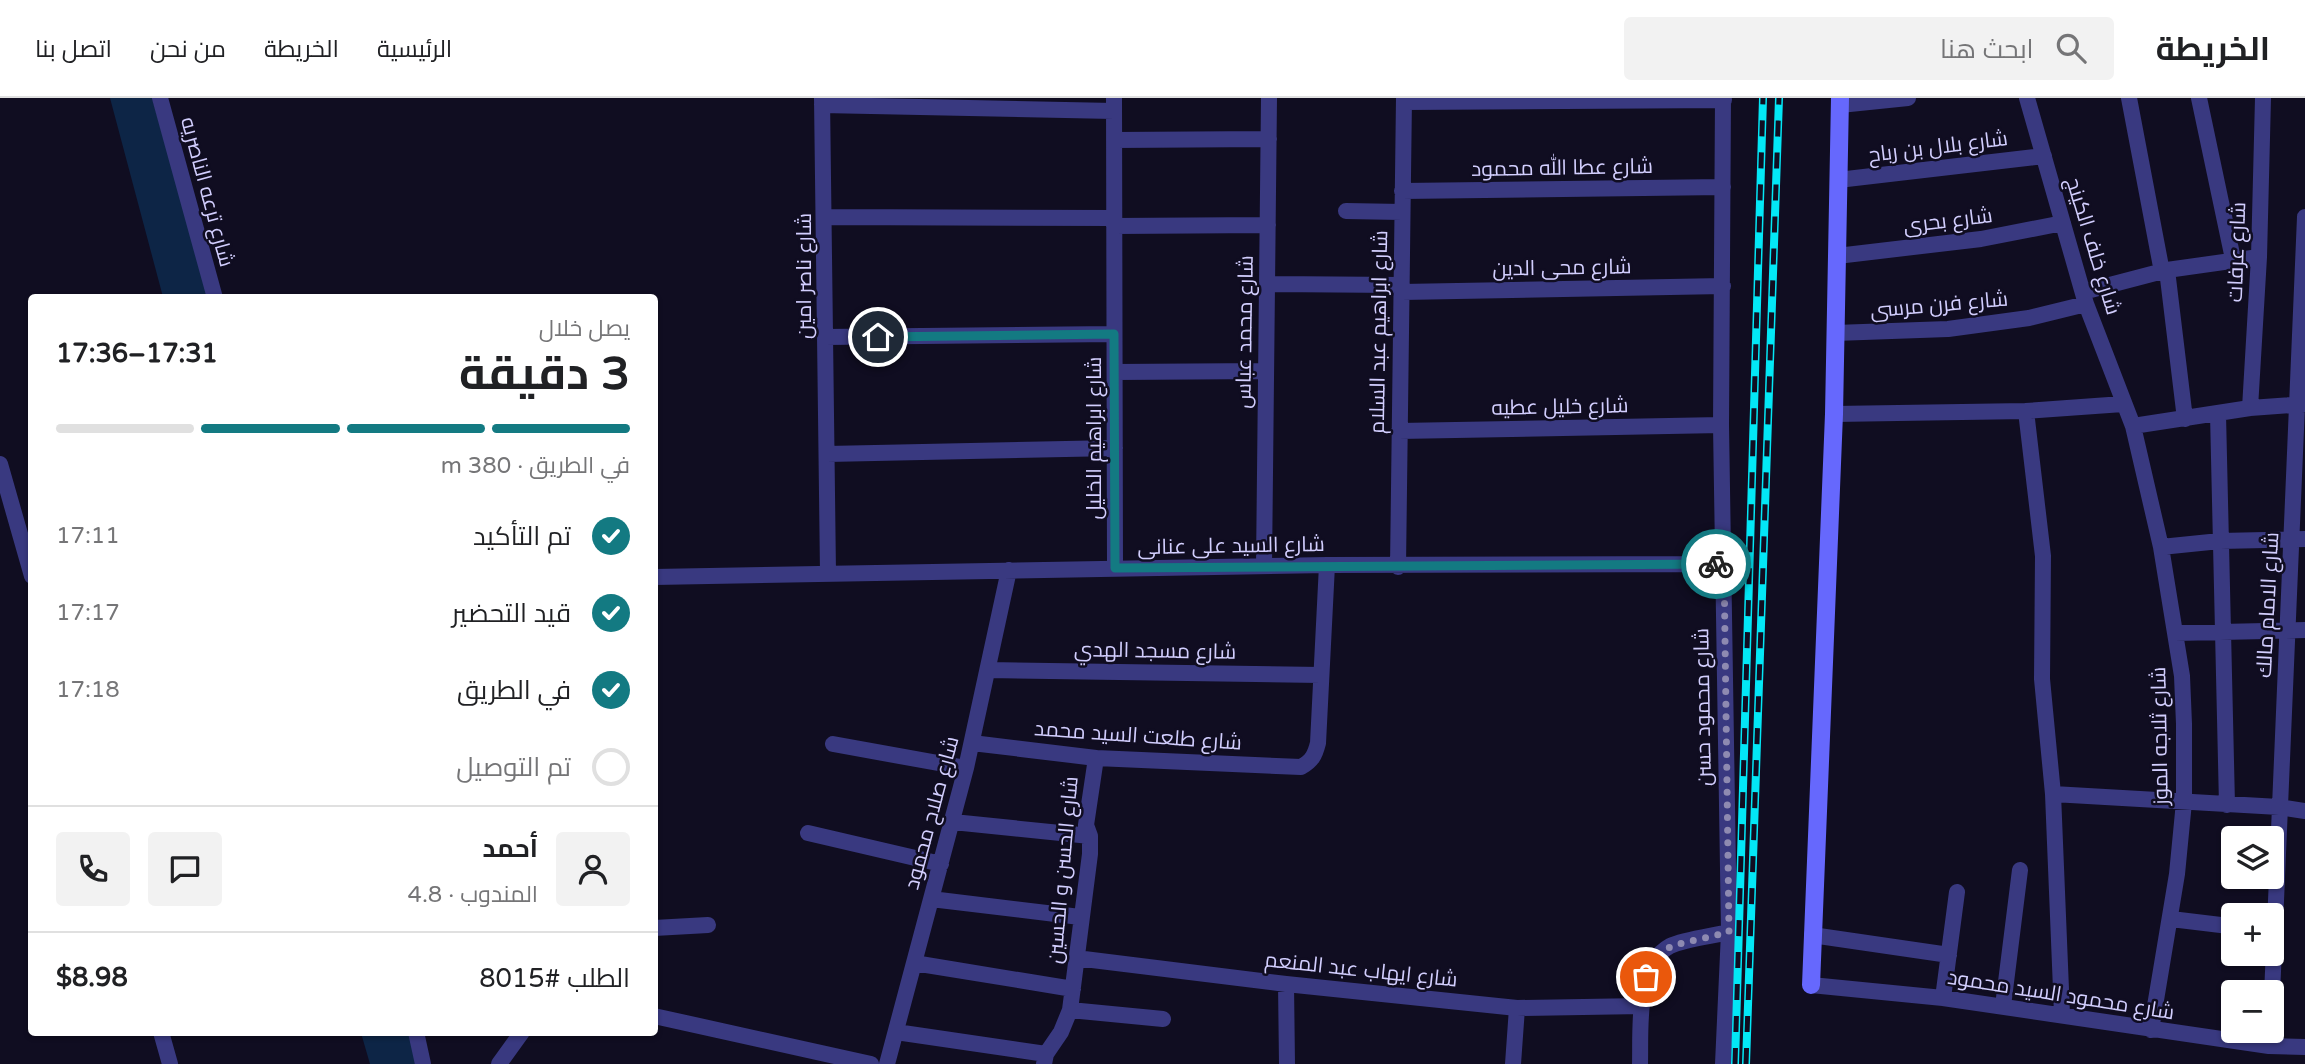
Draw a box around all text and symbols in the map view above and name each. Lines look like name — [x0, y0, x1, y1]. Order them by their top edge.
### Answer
search box — [1624, 17, 2114, 80]
icon: search — [2052, 29, 2090, 67]
text: الخريطة — [2156, 30, 2270, 69]
text: ابحث هنا — [1940, 34, 2034, 65]
text: اتصل بنا — [35, 35, 112, 64]
text: من نحن — [150, 35, 226, 64]
text: الخريطة — [264, 35, 339, 64]
text: الرئيسية — [377, 35, 452, 64]
street label: شارع ترعه الناصريه — [174, 114, 239, 270]
street label: شارع بلال بن رباح — [1867, 126, 2009, 169]
street label: شارع عطا الله محمود — [1471, 152, 1653, 183]
street label: شارع خلف الكينج — [2059, 174, 2126, 318]
street label: شارع عرفات — [2223, 201, 2252, 303]
street label: شارع بحرى — [1902, 203, 1994, 240]
street label: شارع ناصر امين — [792, 213, 818, 339]
street label: شارع ابراهيم عبد السلام — [1365, 230, 1394, 434]
street label: شارع محى الدين — [1492, 254, 1632, 283]
street label: شارع محمد عباس — [1231, 255, 1260, 409]
street label: شارع فرن مرسى — [1869, 287, 2009, 324]
pin — [848, 307, 908, 367]
text: يصل خلال — [539, 315, 630, 343]
icon: home — [859, 318, 897, 356]
text: 17:31–17:36 — [56, 338, 218, 369]
text: 3 دقيقة — [459, 347, 630, 402]
street label: شارع ابراهيم الخليل — [1082, 357, 1108, 519]
street label: شارع خليل عطيه — [1491, 393, 1629, 422]
text: في الطريق · 380 m — [441, 452, 630, 480]
icon: check — [592, 517, 630, 555]
text: تم التأكيد — [473, 521, 571, 552]
text: 17:11 — [56, 522, 120, 550]
courier — [1681, 529, 1751, 599]
street label: شارع الامام مالك — [2252, 531, 2285, 679]
street label: شارع السيد على عنانى — [1137, 532, 1325, 561]
icon: bike — [1697, 545, 1735, 583]
icon: check — [592, 594, 630, 632]
text: قيد التحضير — [452, 598, 571, 629]
text: 17:17 — [56, 599, 120, 627]
street label: شارع محمود حسن — [1689, 628, 1718, 786]
street label: شارع مسجد الهدي — [1074, 637, 1236, 668]
street label: شارع ثلاجه الموز — [2146, 667, 2175, 806]
icon: check — [592, 671, 630, 709]
text: في الطريق — [457, 675, 571, 706]
text: 17:18 — [56, 676, 120, 704]
street label: شارع طلعت السيد محمد — [1033, 716, 1243, 757]
street label: شارع صلاح محمود — [900, 734, 965, 893]
text: تم التوصيل — [456, 752, 571, 783]
street label: شارع الحسن و الحسين — [1042, 775, 1085, 965]
map controls — [2221, 826, 2284, 1043]
button: layers — [2221, 826, 2284, 889]
button: phone — [56, 832, 130, 906]
button: chat — [148, 832, 222, 906]
button: person — [556, 832, 630, 906]
text: أحمد — [482, 833, 538, 864]
text: المندوب · 4.8 — [407, 881, 538, 909]
button: + — [2221, 903, 2284, 966]
street label: شارع ايهاب عبد المنعم — [1263, 947, 1459, 994]
pin — [1616, 947, 1676, 1007]
icon: bag — [1627, 958, 1665, 996]
text: $8.98 — [56, 962, 128, 993]
text: الطلب #8015 — [479, 963, 630, 994]
street label: شارع محمود السيد محمود — [1946, 965, 2176, 1026]
button: − — [2221, 980, 2284, 1043]

